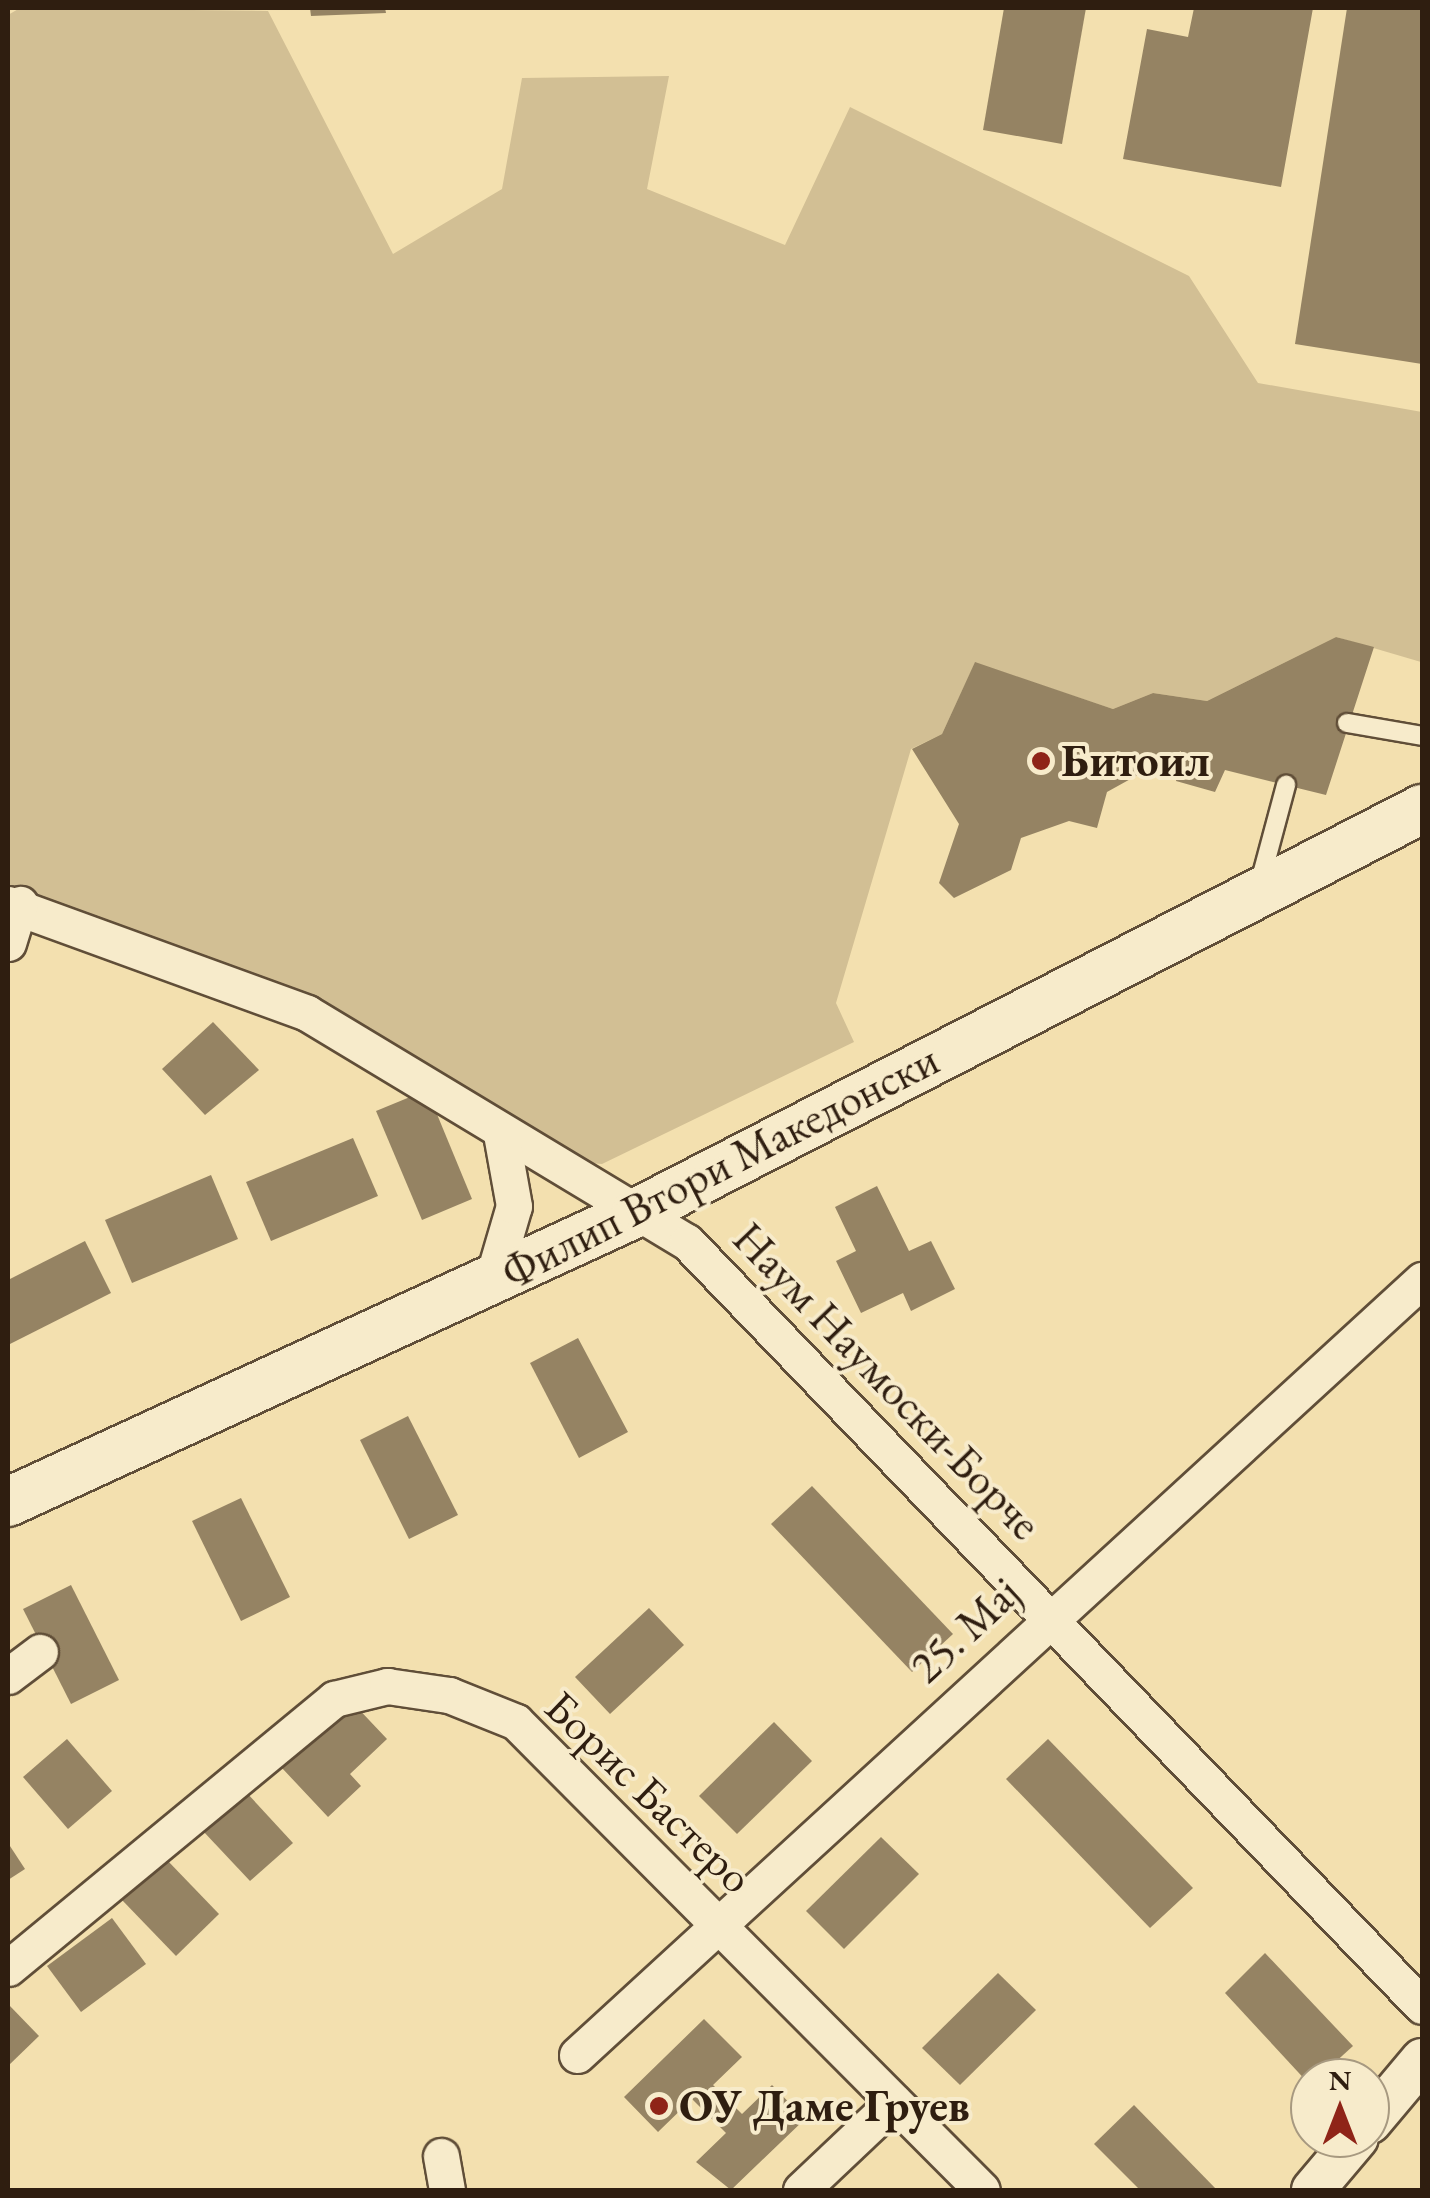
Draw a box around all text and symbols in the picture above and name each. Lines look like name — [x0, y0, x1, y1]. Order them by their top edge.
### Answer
place label: Битоил — [1061, 734, 1210, 788]
marker: Битоил — [1030, 750, 1052, 772]
street label: Филип Втори Македонски — [492, 1032, 948, 1300]
street label: Наум Наумоски-Борче — [722, 1211, 1052, 1551]
street label: 25. Мај — [899, 1566, 1031, 1694]
street label: Борис Бастеро — [534, 1680, 764, 1904]
north arrow — [1290, 2058, 1390, 2158]
text: N — [1329, 2062, 1351, 2098]
place label: ОУ Даме Груев — [679, 2079, 970, 2133]
marker: ОУ Даме Груев — [648, 2095, 670, 2117]

